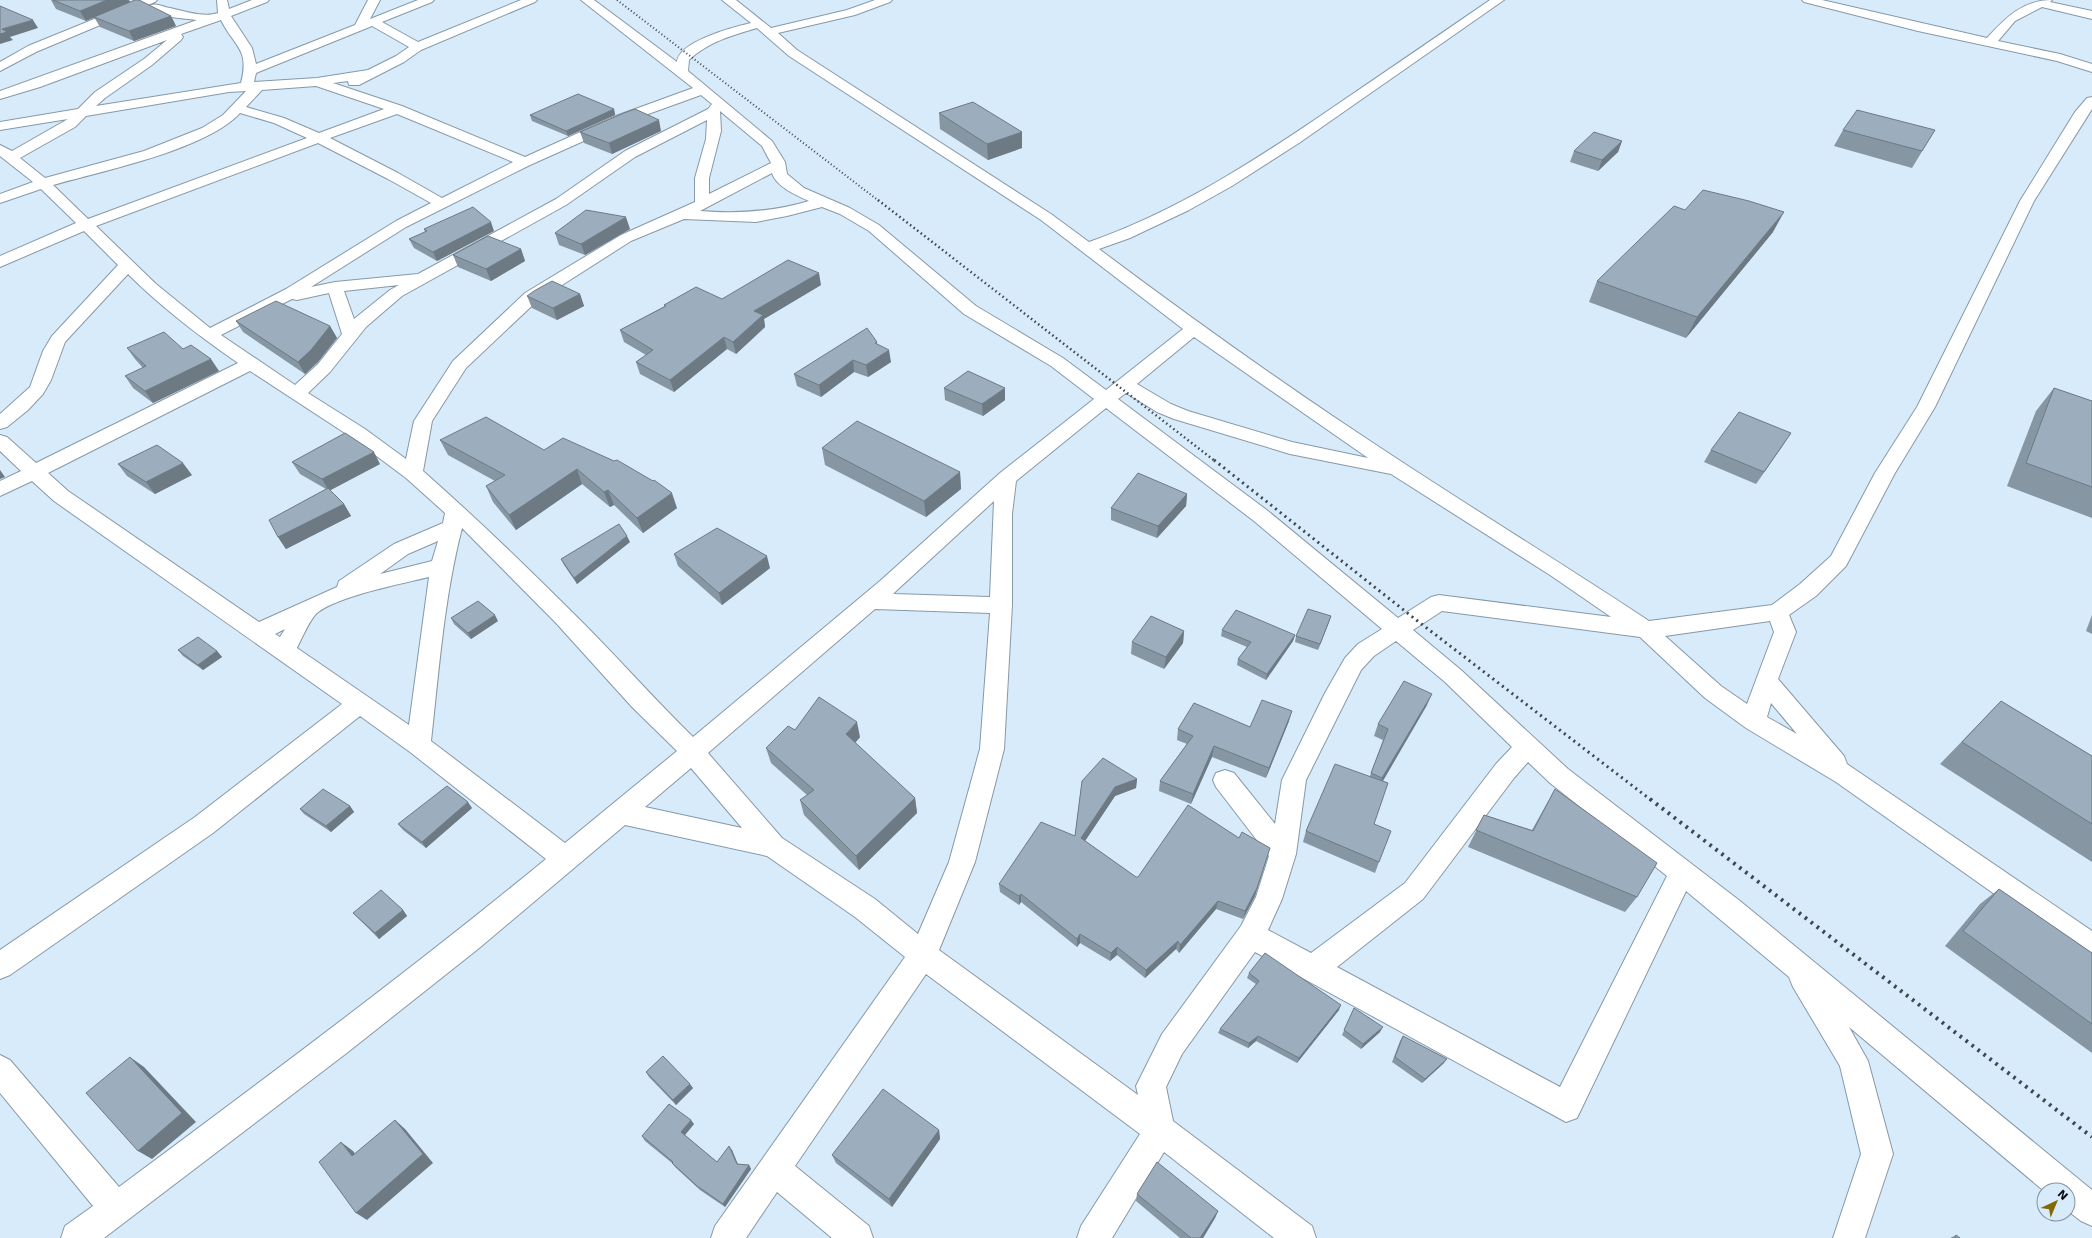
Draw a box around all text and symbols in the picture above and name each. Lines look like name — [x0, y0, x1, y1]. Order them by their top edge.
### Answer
north arrow — [2036, 1182, 2076, 1222]
text: N — [2055, 1187, 2070, 1203]

